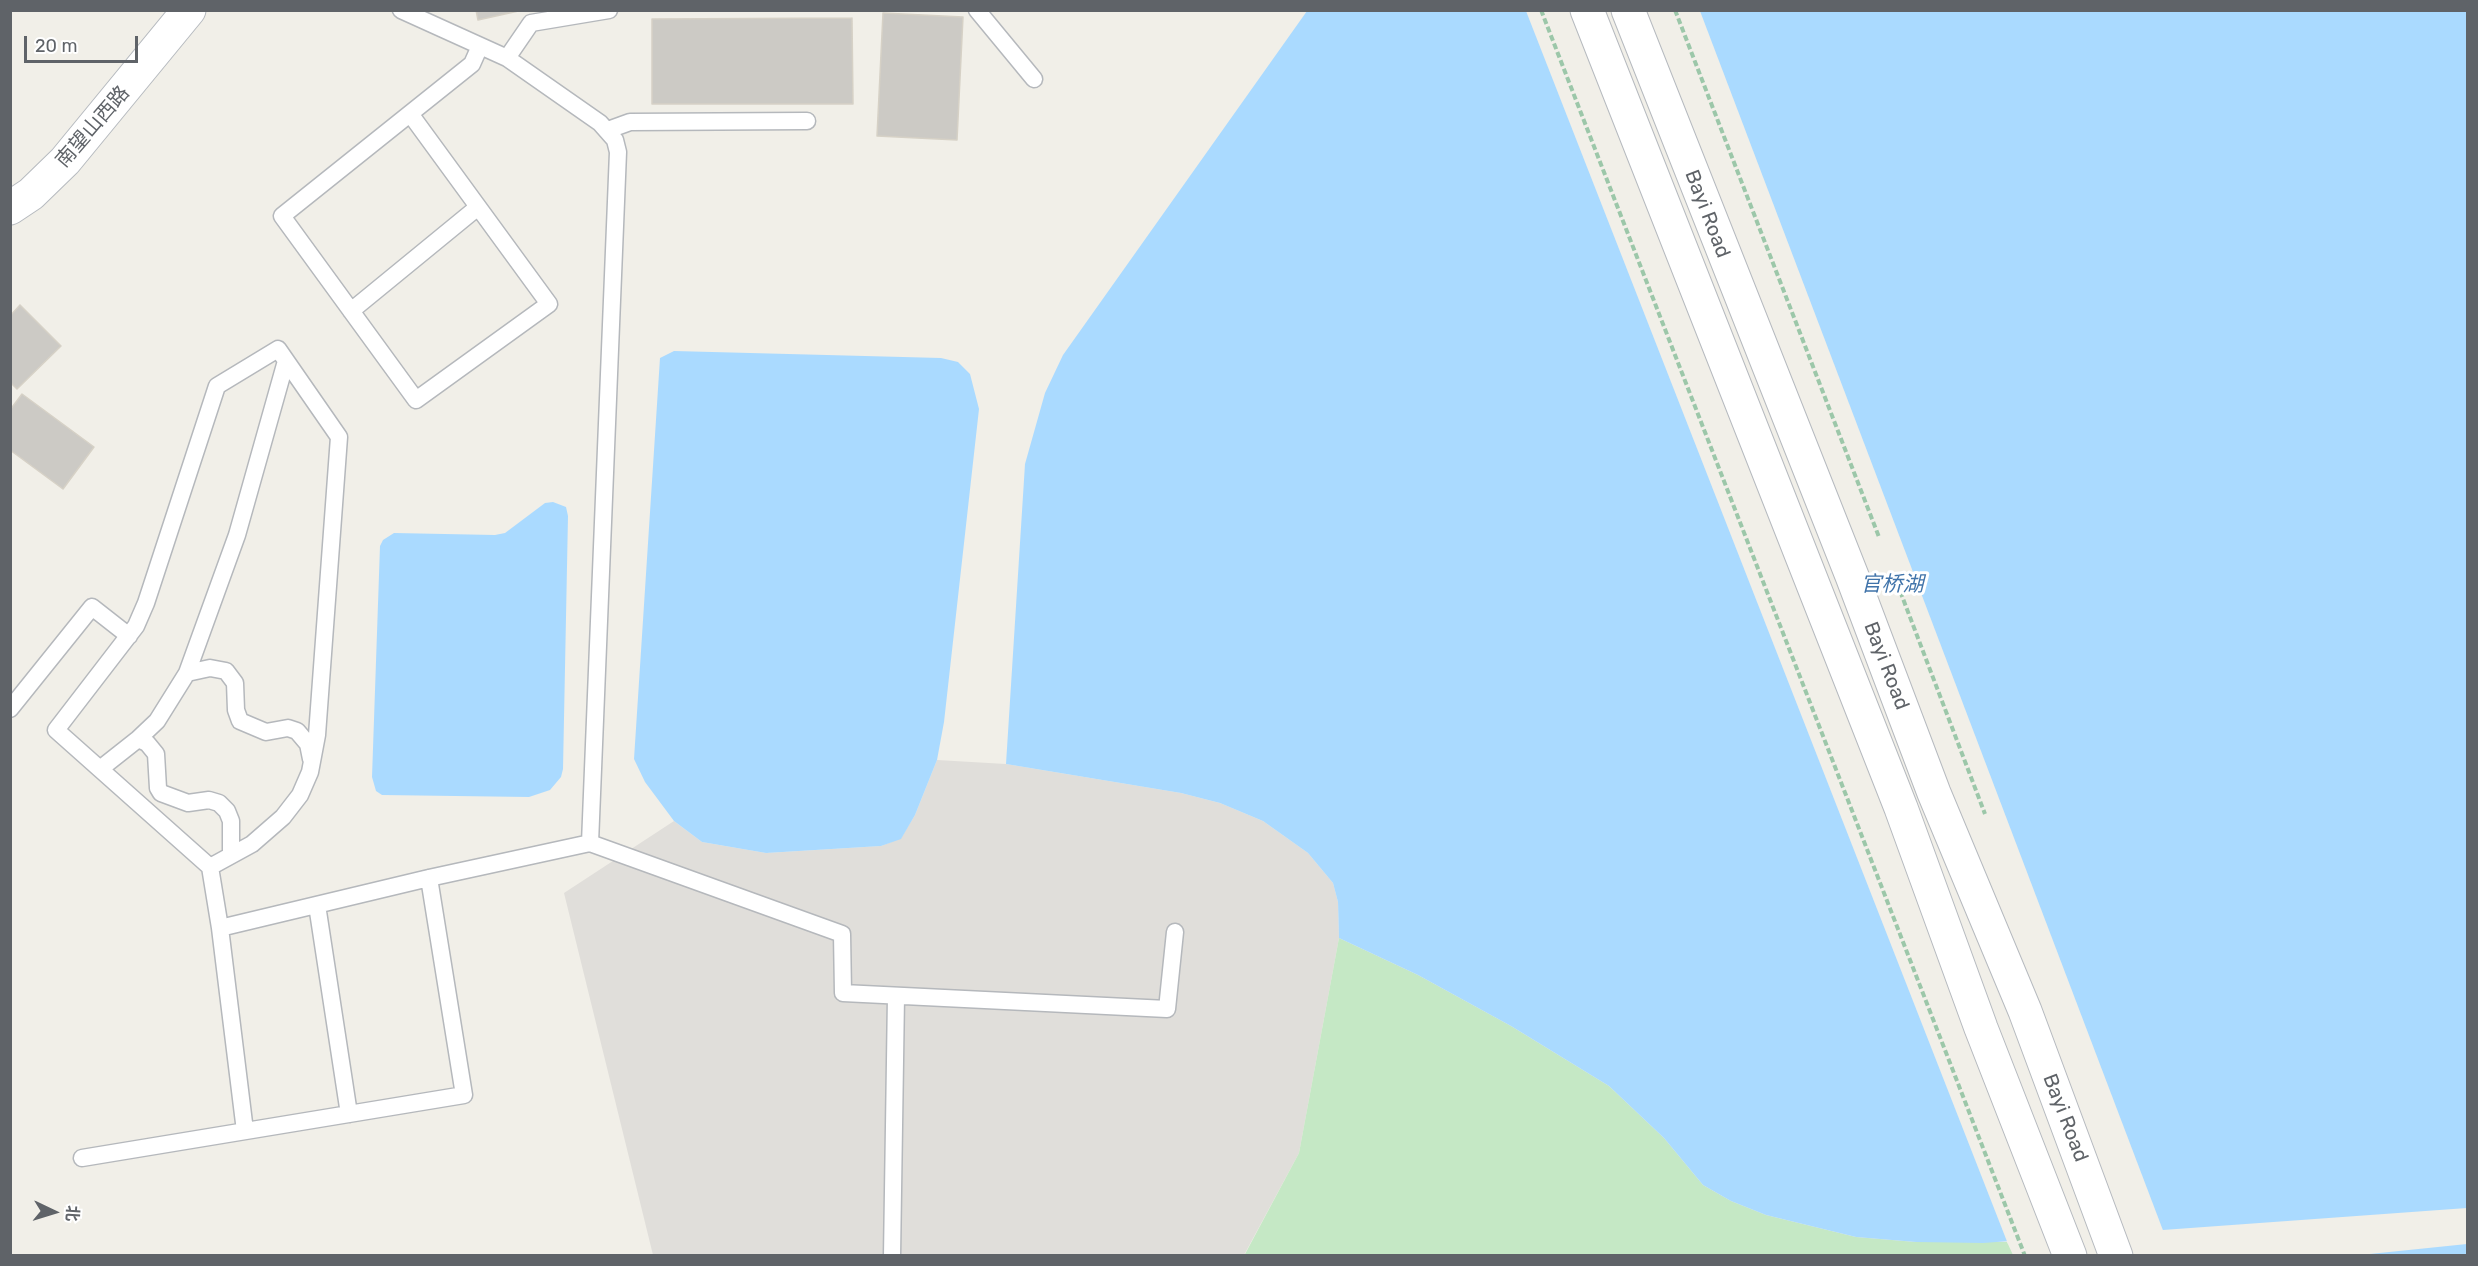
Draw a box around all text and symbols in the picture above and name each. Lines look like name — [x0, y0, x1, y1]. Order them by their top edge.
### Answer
scale bar — [27, 24, 141, 62]
text: 20 m — [35, 35, 77, 57]
street label: 南望山西路 — [51, 81, 135, 173]
street label: Bayi Road — [1679, 167, 1735, 261]
water label: 官桥湖 — [1861, 572, 1923, 598]
street label: Bayi Road — [1858, 619, 1914, 713]
street label: Bayi Road — [2037, 1071, 2093, 1165]
north arrow — [24, 1182, 84, 1242]
text: 北 — [62, 1205, 82, 1222]

